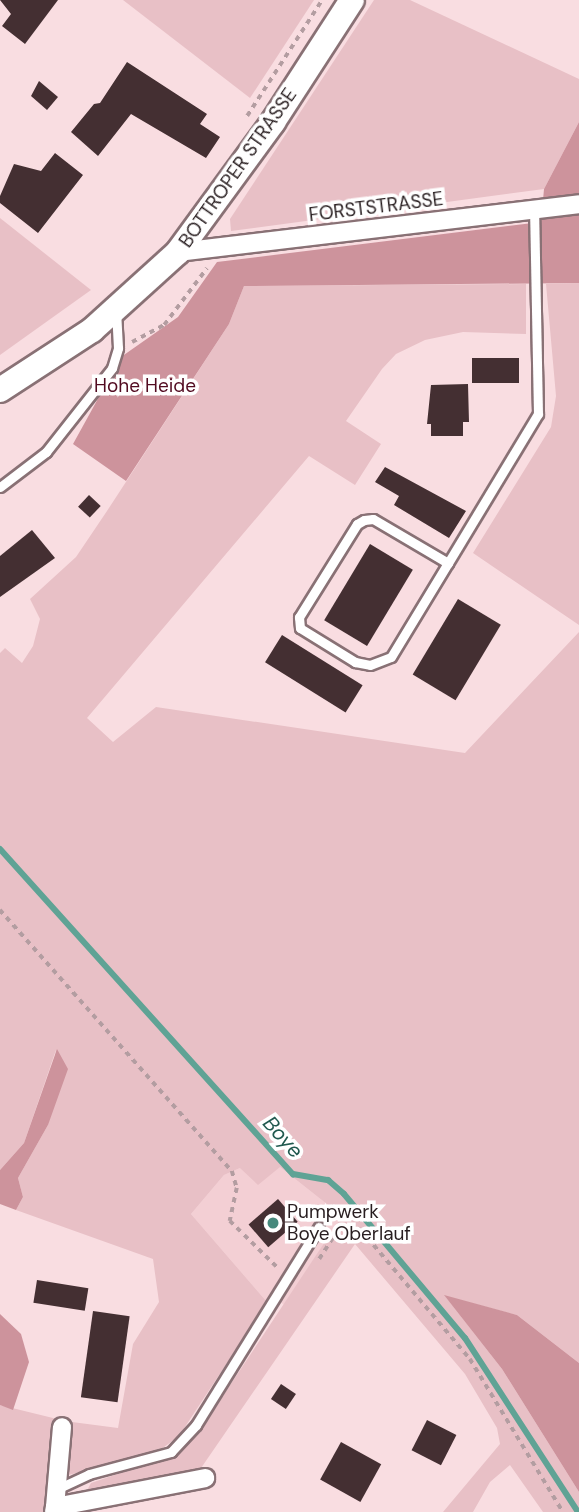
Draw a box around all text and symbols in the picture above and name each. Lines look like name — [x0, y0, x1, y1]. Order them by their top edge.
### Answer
street label: BOTTROPER STRASSE — [174, 84, 302, 252]
street label: FORSTSTRASSE — [308, 187, 444, 227]
park label: Hohe Heide — [94, 375, 196, 397]
water label: Boye — [258, 1111, 308, 1163]
place label: Pumpwerk Boye Oberlauf — [287, 1201, 411, 1245]
marker: Pumpwerk Boye Oberlauf — [265, 1215, 281, 1231]

